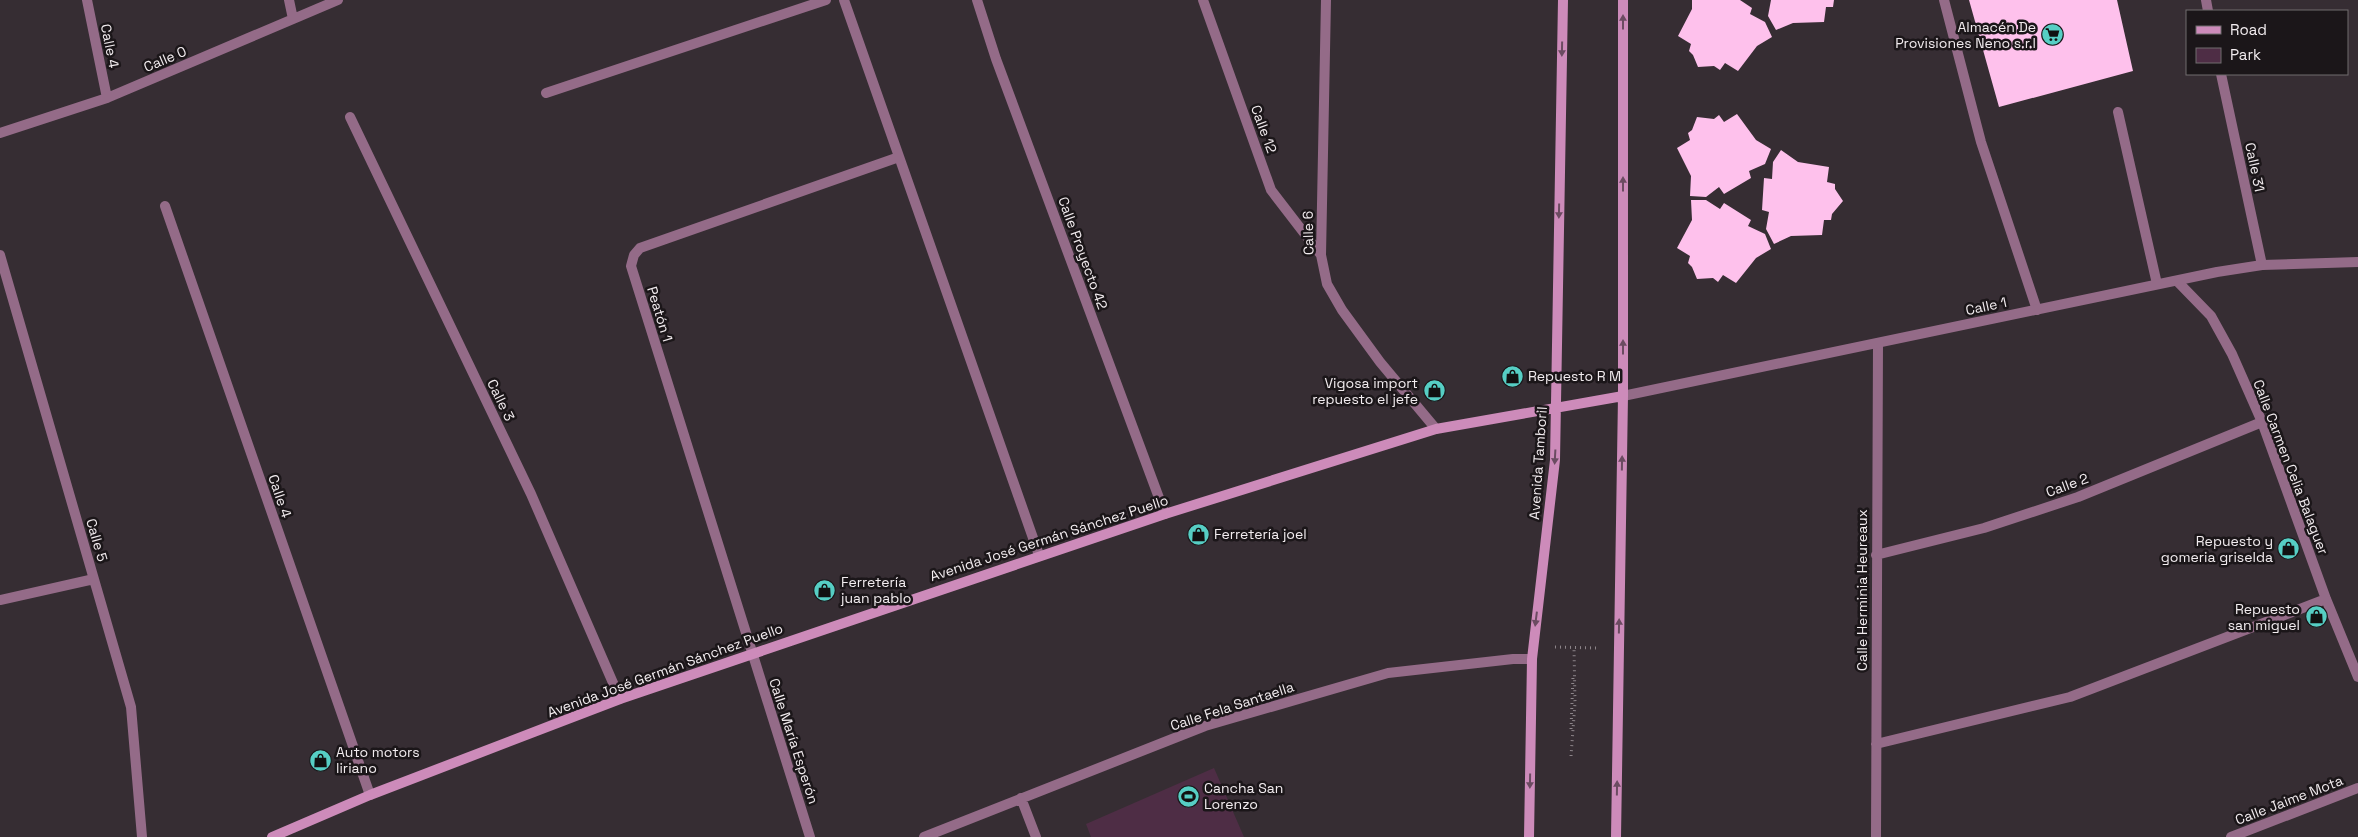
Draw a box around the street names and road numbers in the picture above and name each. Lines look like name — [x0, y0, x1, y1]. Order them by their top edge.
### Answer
street label: Calle 4 — [97, 22, 123, 70]
street label: Calle 0 — [141, 42, 189, 76]
street label: Calle 12 — [1247, 102, 1281, 156]
street label: Calle 31 — [2241, 141, 2269, 193]
street label: Calle Proyecto 42 — [1054, 194, 1112, 312]
street label: Calle 6 — [1299, 211, 1317, 255]
street label: Peatón 1 — [643, 284, 677, 344]
street label: Calle 1 — [1964, 293, 2008, 319]
street label: Calle 3 — [483, 376, 519, 424]
street label: Calle Carmen Celia Balaguer — [2249, 377, 2333, 557]
street label: Avenida Tamboril — [1525, 406, 1551, 520]
street label: Calle 2 — [2043, 469, 2091, 501]
street label: Calle 4 — [264, 472, 296, 520]
street label: Avenida José Germán Sánchez Puello — [928, 491, 1170, 585]
street label: Calle Herminia Heureaux — [1853, 509, 1871, 671]
street label: Calle 5 — [82, 516, 112, 564]
street label: Avenida José Germán Sánchez Puello — [545, 619, 785, 721]
street label: Calle María Esperón — [765, 676, 823, 806]
street label: Calle Fela Santaella — [1168, 677, 1296, 735]
street label: Calle Jaime Mota — [2233, 771, 2345, 829]

